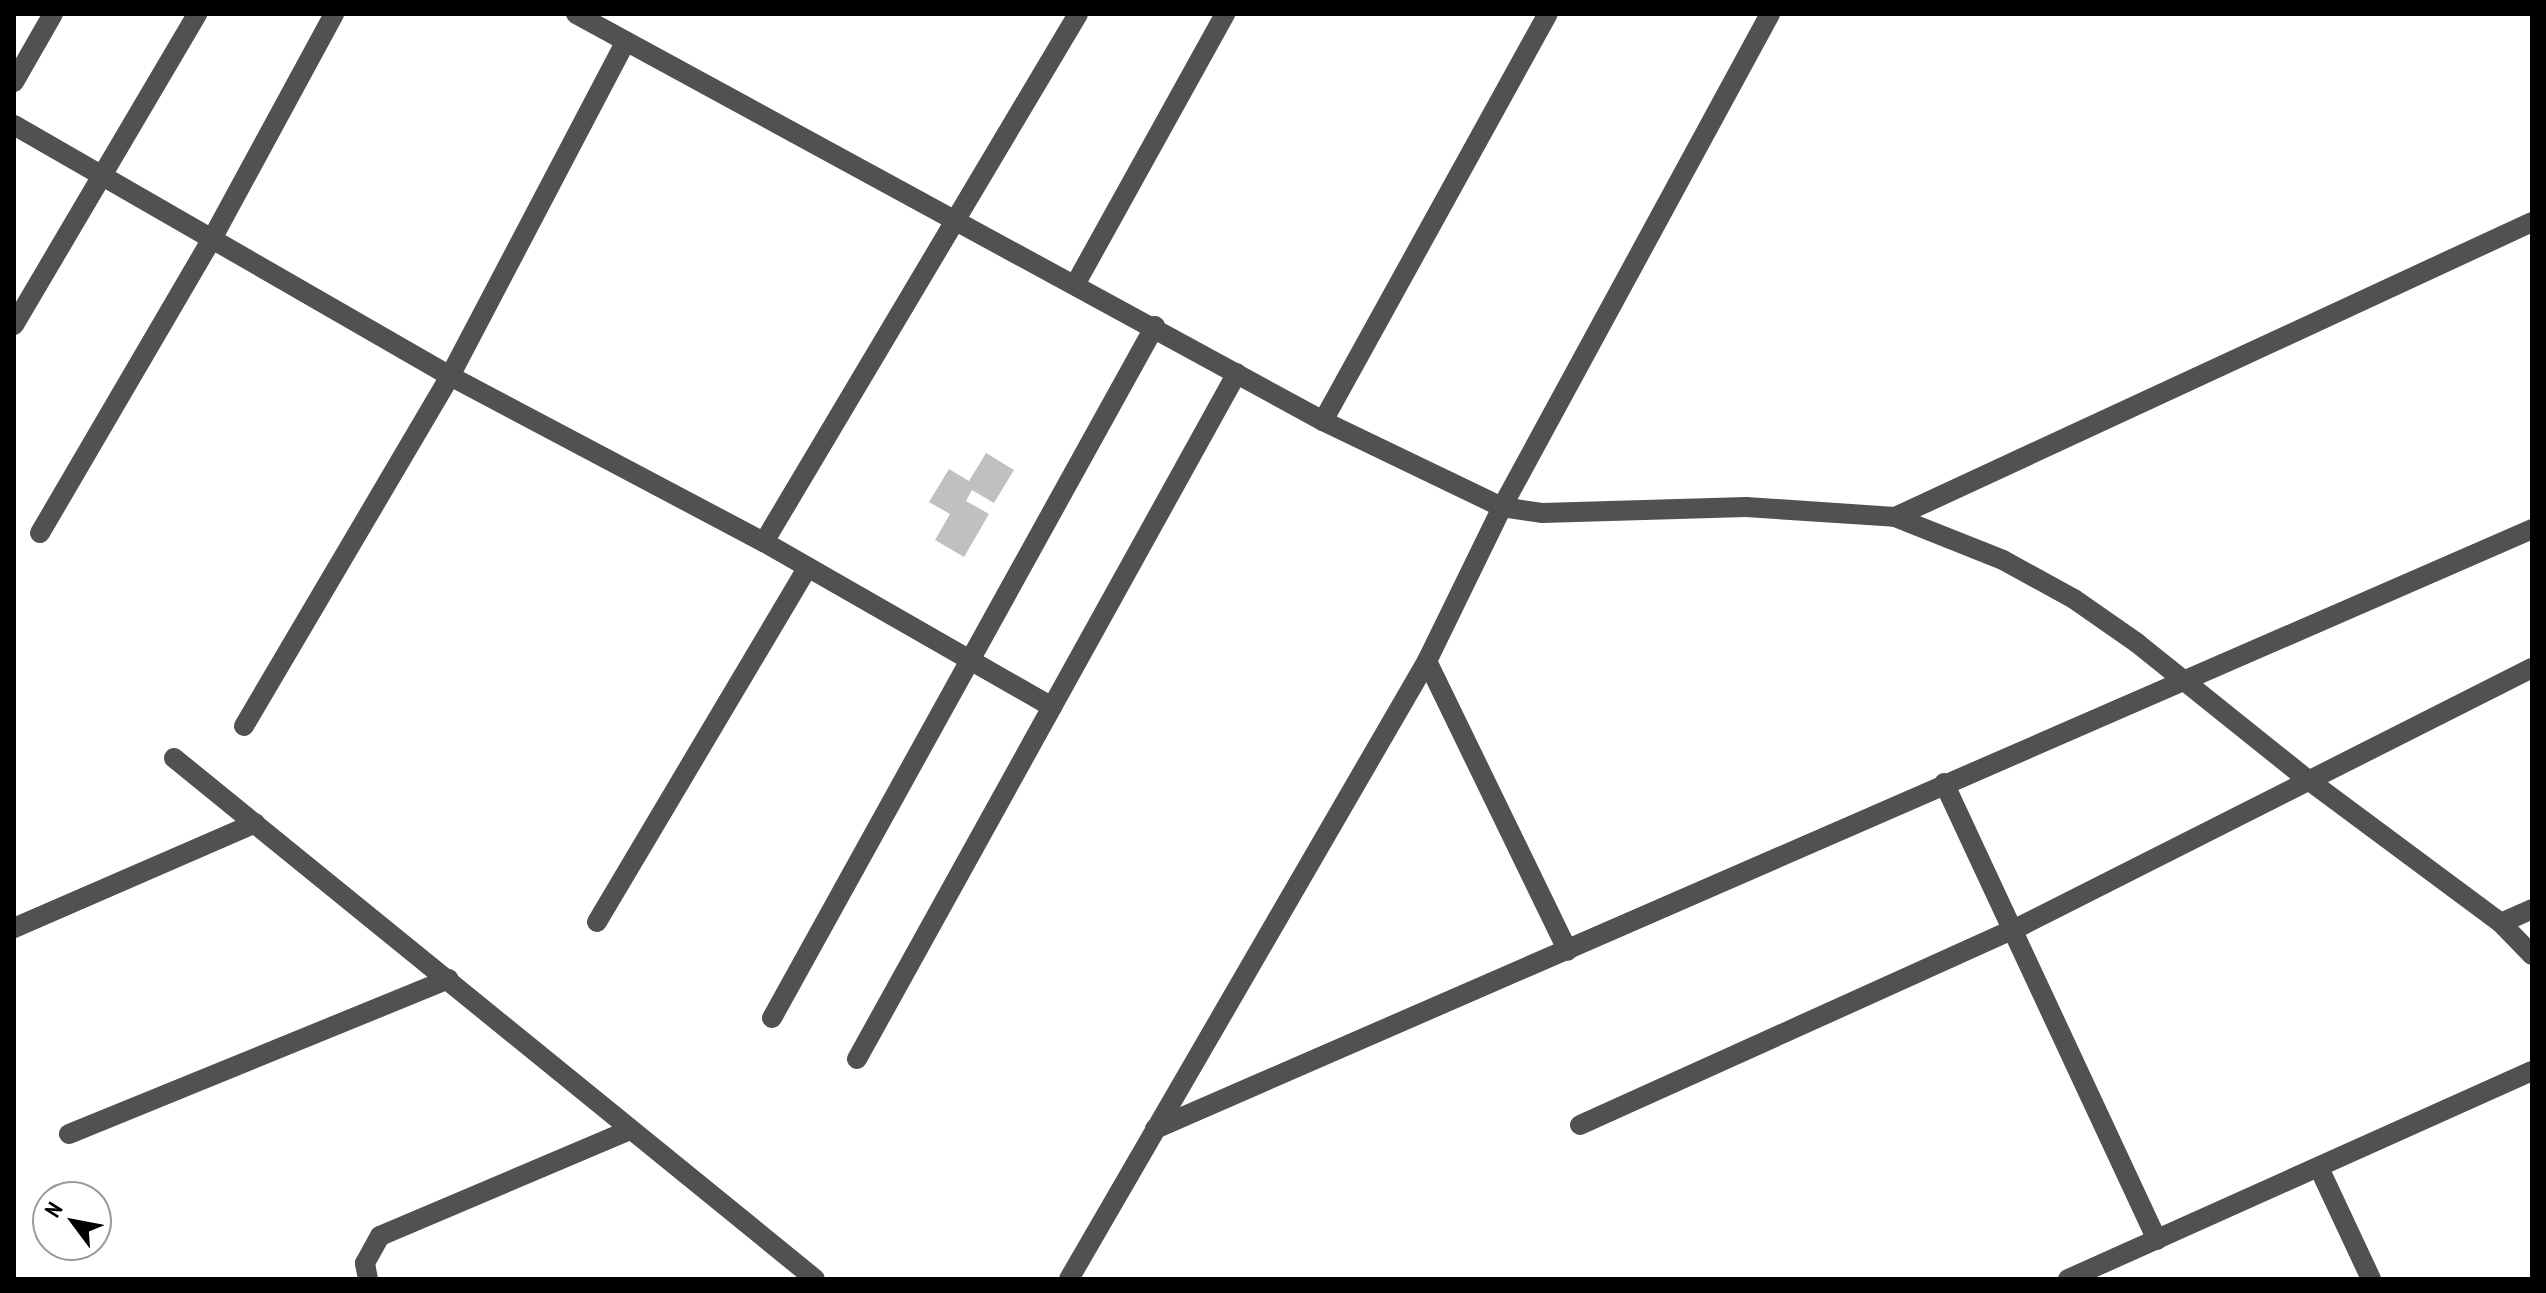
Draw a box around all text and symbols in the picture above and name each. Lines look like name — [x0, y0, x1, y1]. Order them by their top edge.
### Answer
north arrow — [32, 1181, 112, 1261]
text: N — [38, 1197, 68, 1222]

